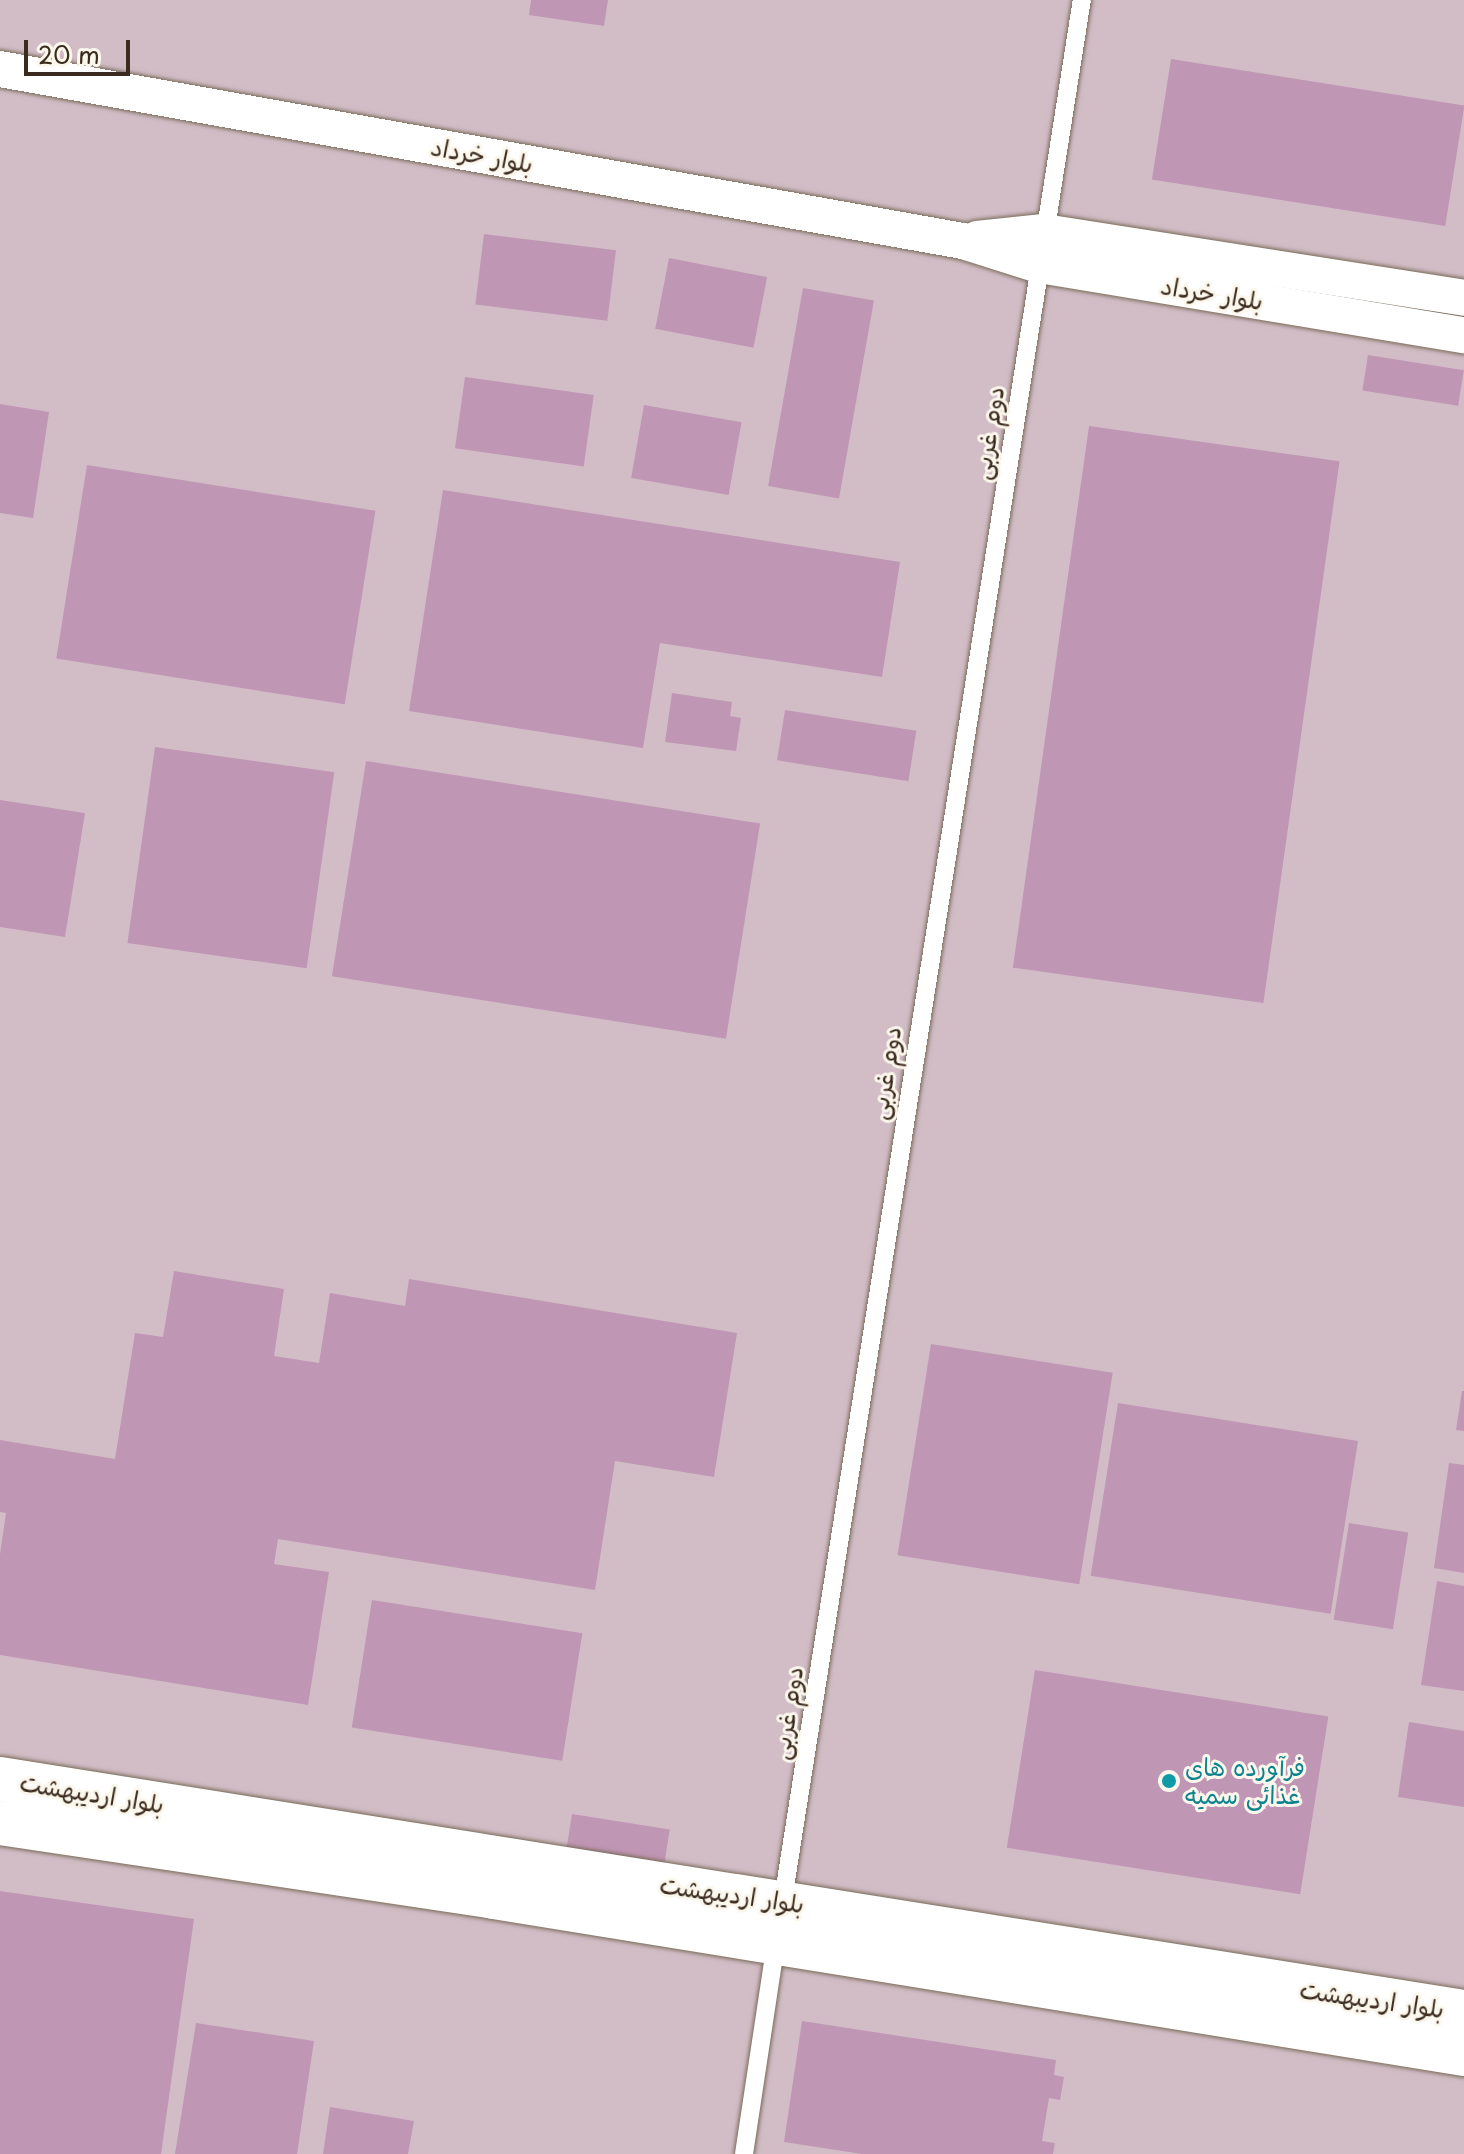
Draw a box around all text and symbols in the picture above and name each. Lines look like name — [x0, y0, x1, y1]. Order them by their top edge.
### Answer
scale bar — [28, 24, 134, 74]
text: 20 m — [38, 36, 100, 72]
street label: بلوار خرداد — [429, 132, 535, 178]
street label: بلوار خرداد — [1159, 271, 1265, 315]
street label: دوم غربی — [966, 384, 1010, 482]
street label: دوم غربی — [863, 1024, 907, 1122]
street label: دوم غربی — [765, 1664, 809, 1762]
place label: فرآورده های غذائی سمیه — [1185, 1753, 1305, 1809]
street label: بلوار اردیبهشت — [18, 1767, 166, 1819]
marker: فرآورده های غذائی سمیه — [1160, 1772, 1178, 1790]
street label: بلوار اردیبهشت — [658, 1870, 806, 1918]
street label: بلوار اردیبهشت — [1298, 1975, 1446, 2023]

